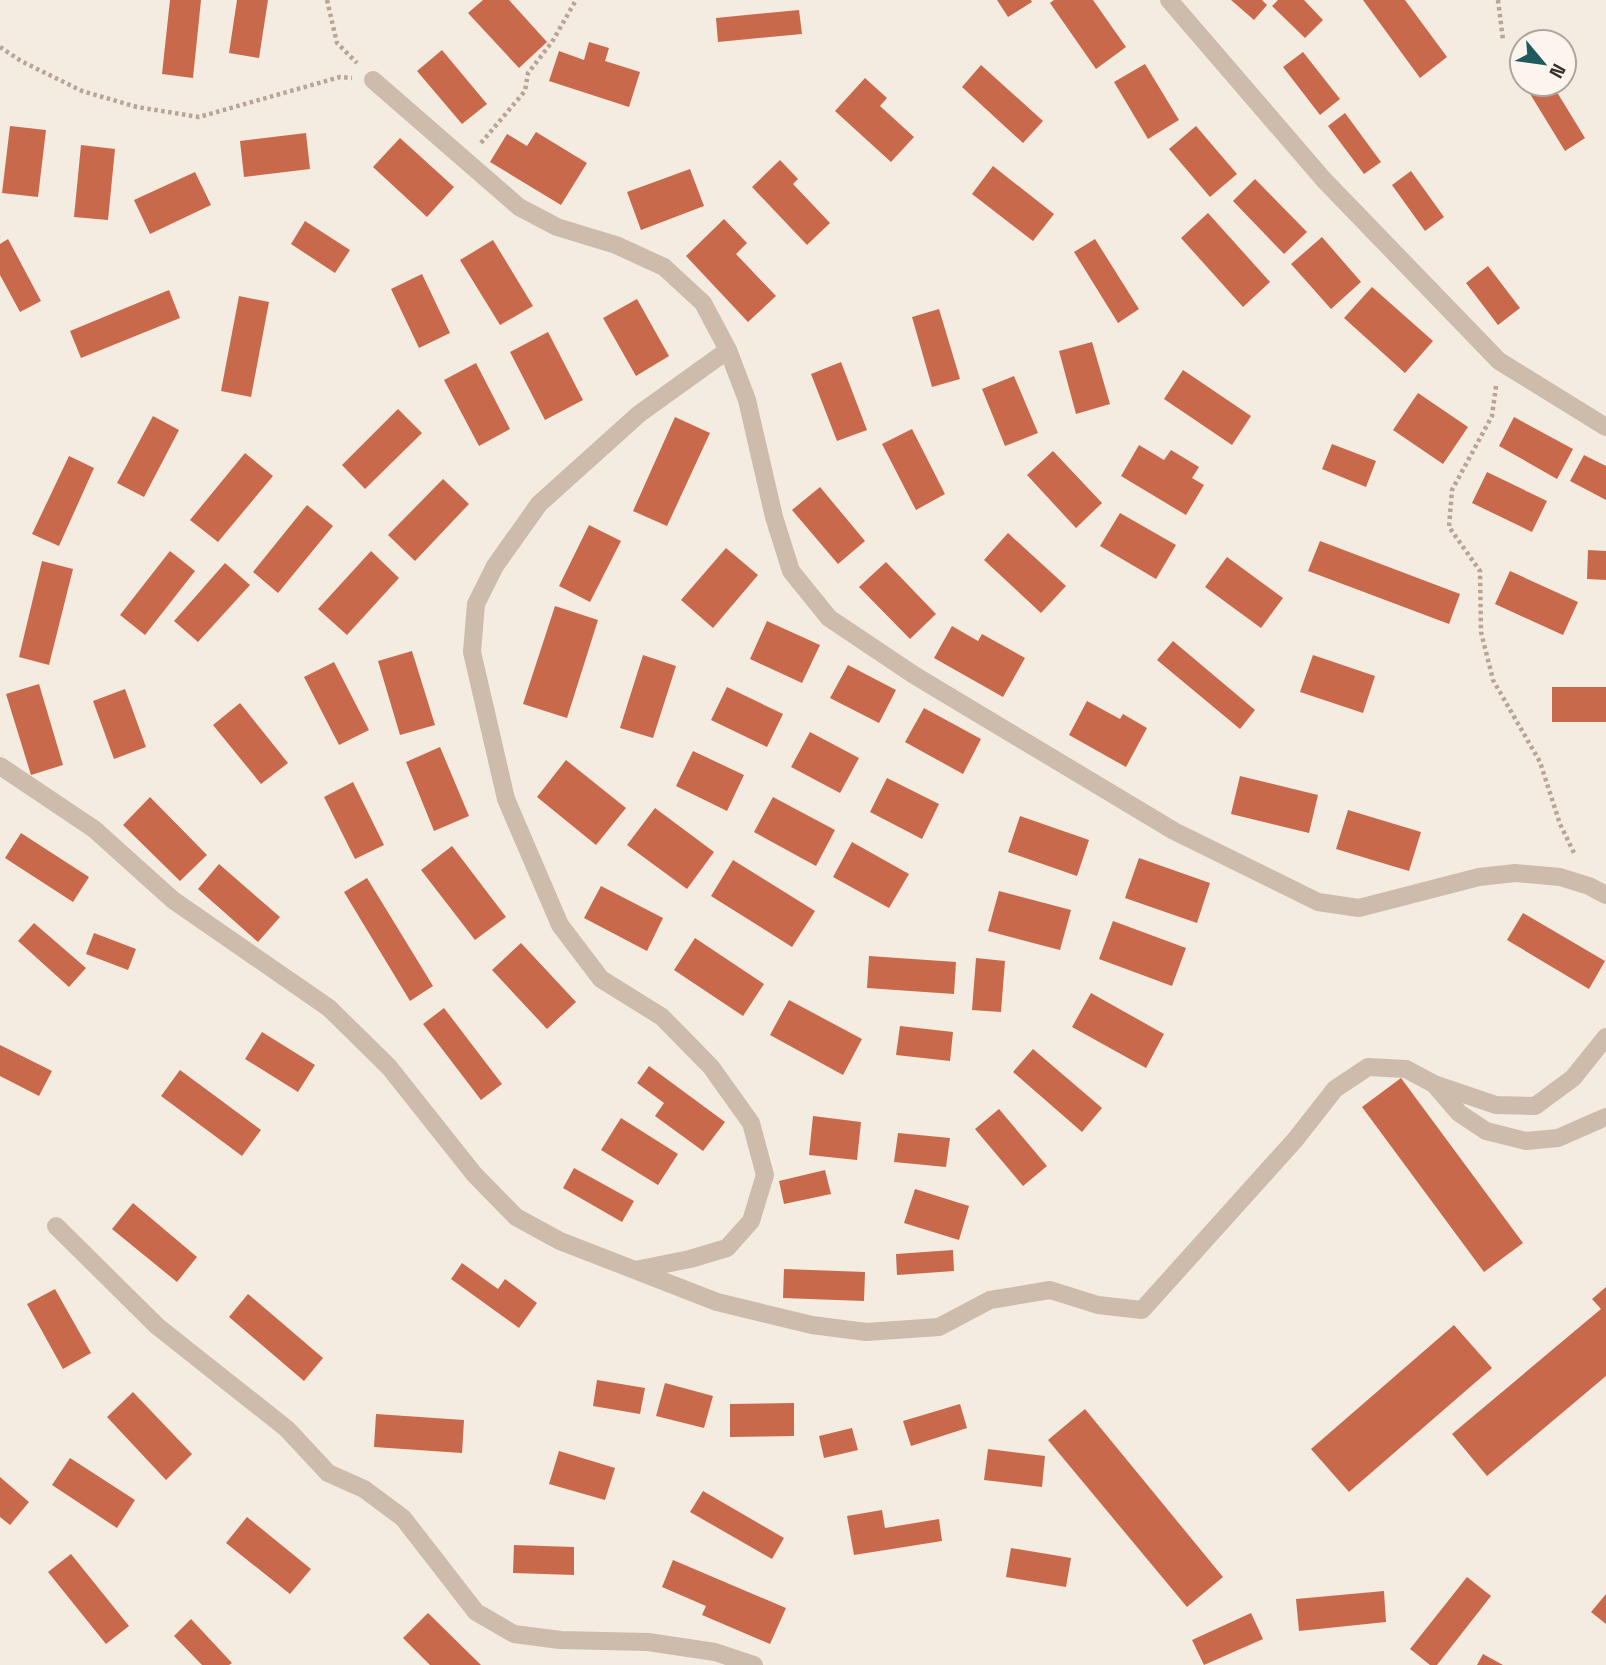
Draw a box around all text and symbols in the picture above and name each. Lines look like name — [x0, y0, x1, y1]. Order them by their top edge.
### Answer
north arrow — [1508, 28, 1578, 98]
text: N — [1543, 59, 1571, 83]

